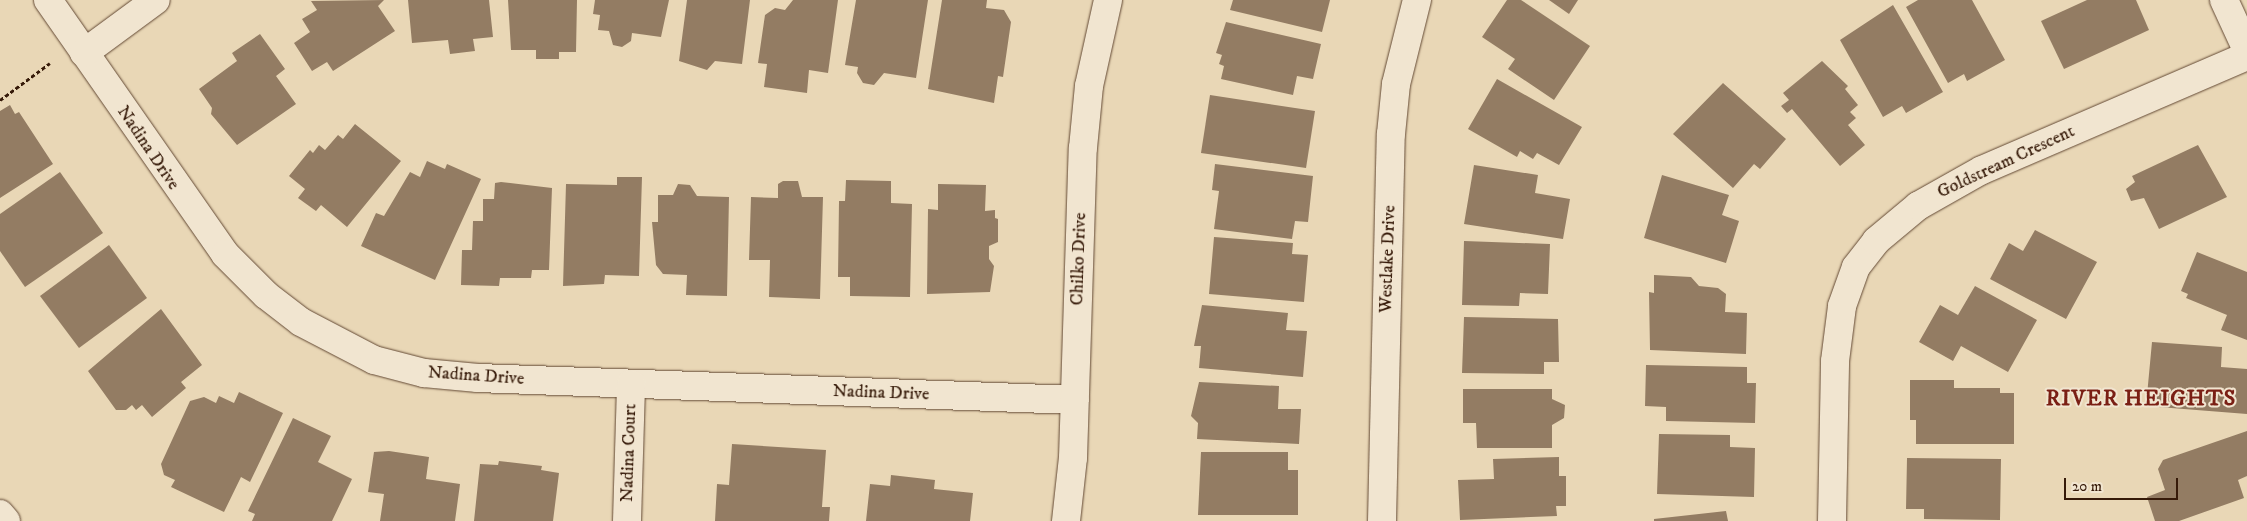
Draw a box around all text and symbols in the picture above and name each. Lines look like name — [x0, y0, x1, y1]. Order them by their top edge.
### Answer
street label: Nadina Drive — [112, 102, 184, 194]
street label: Goldstream Crescent — [1934, 121, 2078, 203]
street label: Westlake Drive — [1375, 205, 1401, 313]
street label: Chilko Drive — [1067, 212, 1091, 306]
street label: Nadina Drive — [427, 362, 525, 390]
street label: Nadina Drive — [832, 381, 930, 405]
district label: RIVER HEIGHTS — [2044, 386, 2238, 412]
street label: Nadina Court — [616, 403, 642, 503]
scale bar — [2067, 468, 2181, 500]
text: 20 m — [2072, 477, 2102, 496]

